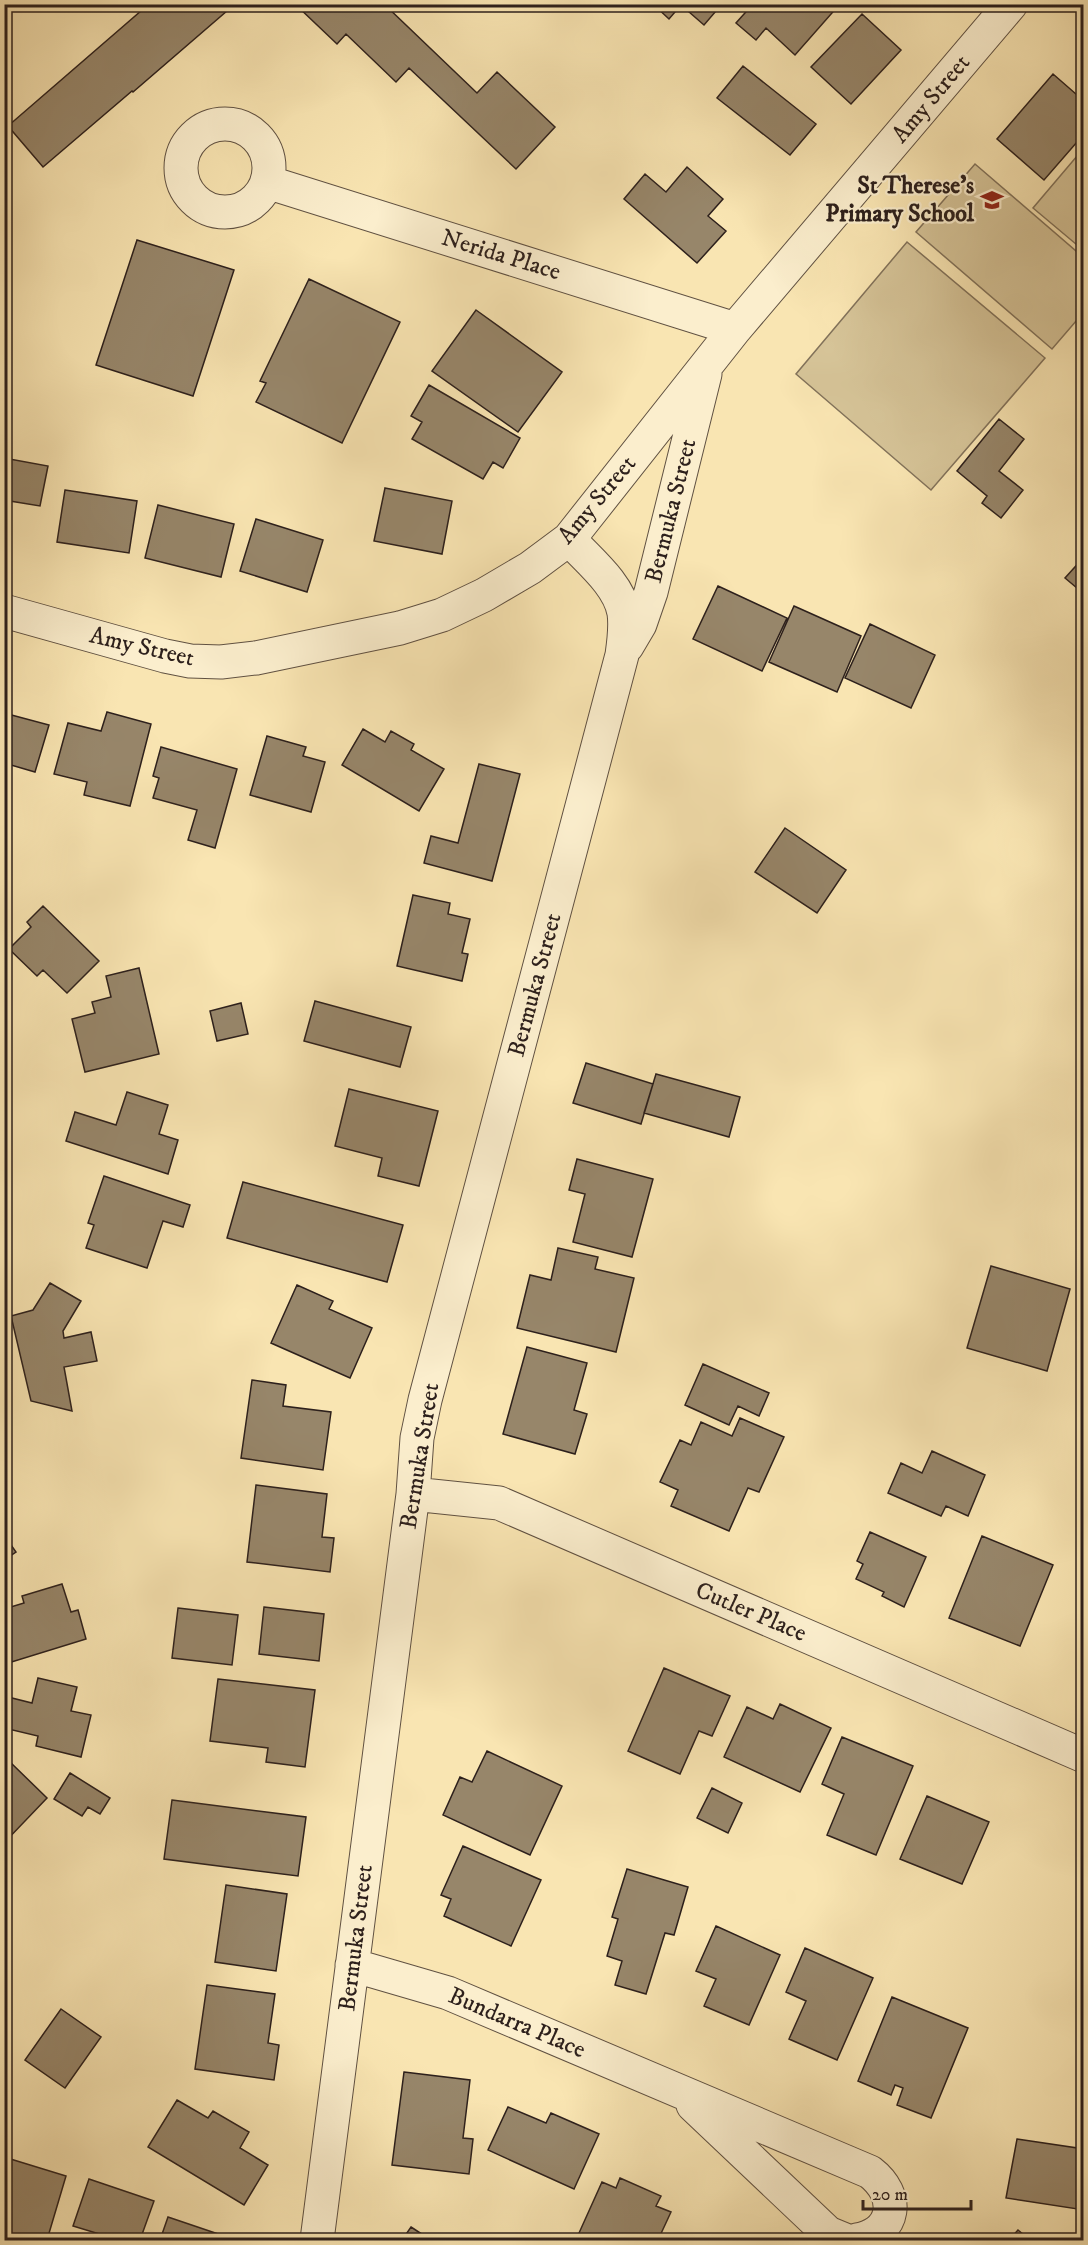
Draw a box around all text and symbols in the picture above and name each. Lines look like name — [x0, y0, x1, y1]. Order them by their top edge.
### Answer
street label: Amy Street — [885, 48, 977, 149]
place label: St Therese's Primary School — [825, 171, 975, 229]
school or university icon: St Therese's Primary School — [979, 187, 1005, 213]
street label: Nerida Place — [438, 223, 564, 287]
street label: Bermuka Street — [639, 435, 703, 586]
street label: Amy Street — [551, 449, 643, 550]
street label: Amy Street — [87, 620, 198, 674]
street label: Bermuka Street — [501, 910, 569, 1060]
street label: Bermuka Street — [394, 1380, 446, 1531]
street label: Cutler Place — [691, 1575, 811, 1649]
street label: Bermuka Street — [332, 1863, 380, 2013]
street label: Bundarra Place — [444, 1981, 590, 2065]
scale bar — [863, 2173, 971, 2211]
text: 20 m — [872, 2184, 908, 2206]

